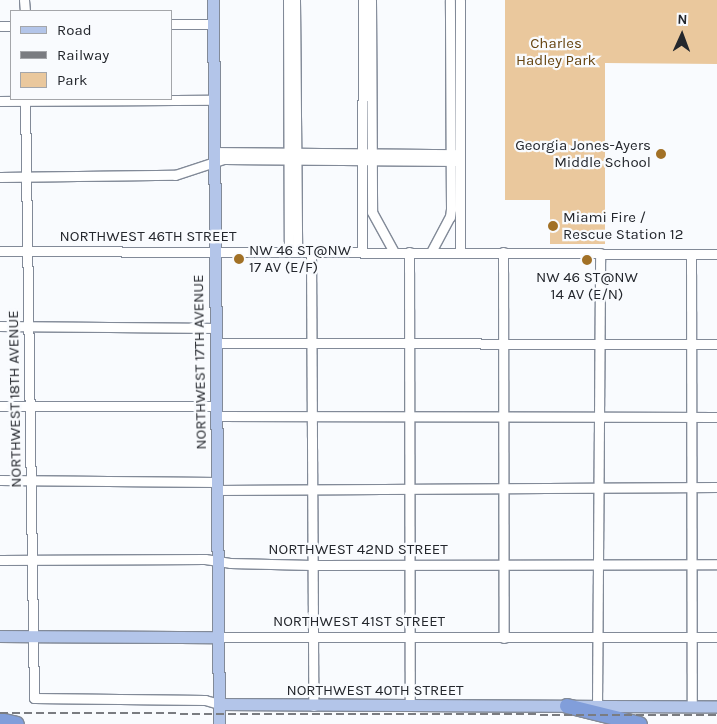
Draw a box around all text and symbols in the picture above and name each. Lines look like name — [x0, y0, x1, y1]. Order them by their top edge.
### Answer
legend — [10, 10, 172, 100]
north arrow — [657, 10, 707, 60]
text: N — [677, 11, 688, 28]
text: Road — [57, 21, 92, 39]
park label: Charles Hadley Park — [516, 34, 596, 69]
text: Railway — [57, 46, 109, 64]
text: Park — [57, 71, 87, 89]
place label: Georgia Jones-Ayers Middle School — [515, 136, 651, 171]
marker: Georgia Jones-Ayers Middle School — [655, 148, 667, 160]
place label: Miami Fire / Rescue Station 12 — [563, 208, 683, 243]
marker: Miami Fire / Rescue Station 12 — [547, 220, 559, 232]
street label: NORTHWEST 46TH STREET — [60, 228, 236, 246]
place label: NW 46 ST@NW 17 AV (E/F) — [249, 241, 351, 276]
marker: NW 46 ST@NW 17 AV (E/F) — [233, 253, 245, 265]
marker: NW 46 ST@NW 14 AV (E/N) — [581, 254, 593, 266]
place label: NW 46 ST@NW 14 AV (E/N) — [536, 268, 638, 303]
street label: NORTHWEST 17TH AVENUE — [189, 274, 211, 450]
street label: NORTHWEST 18TH AVENUE — [4, 310, 26, 488]
street label: NORTHWEST 42ND STREET — [268, 541, 448, 559]
street label: NORTHWEST 41ST STREET — [273, 613, 445, 631]
street label: NORTHWEST 40TH STREET — [286, 682, 464, 700]

